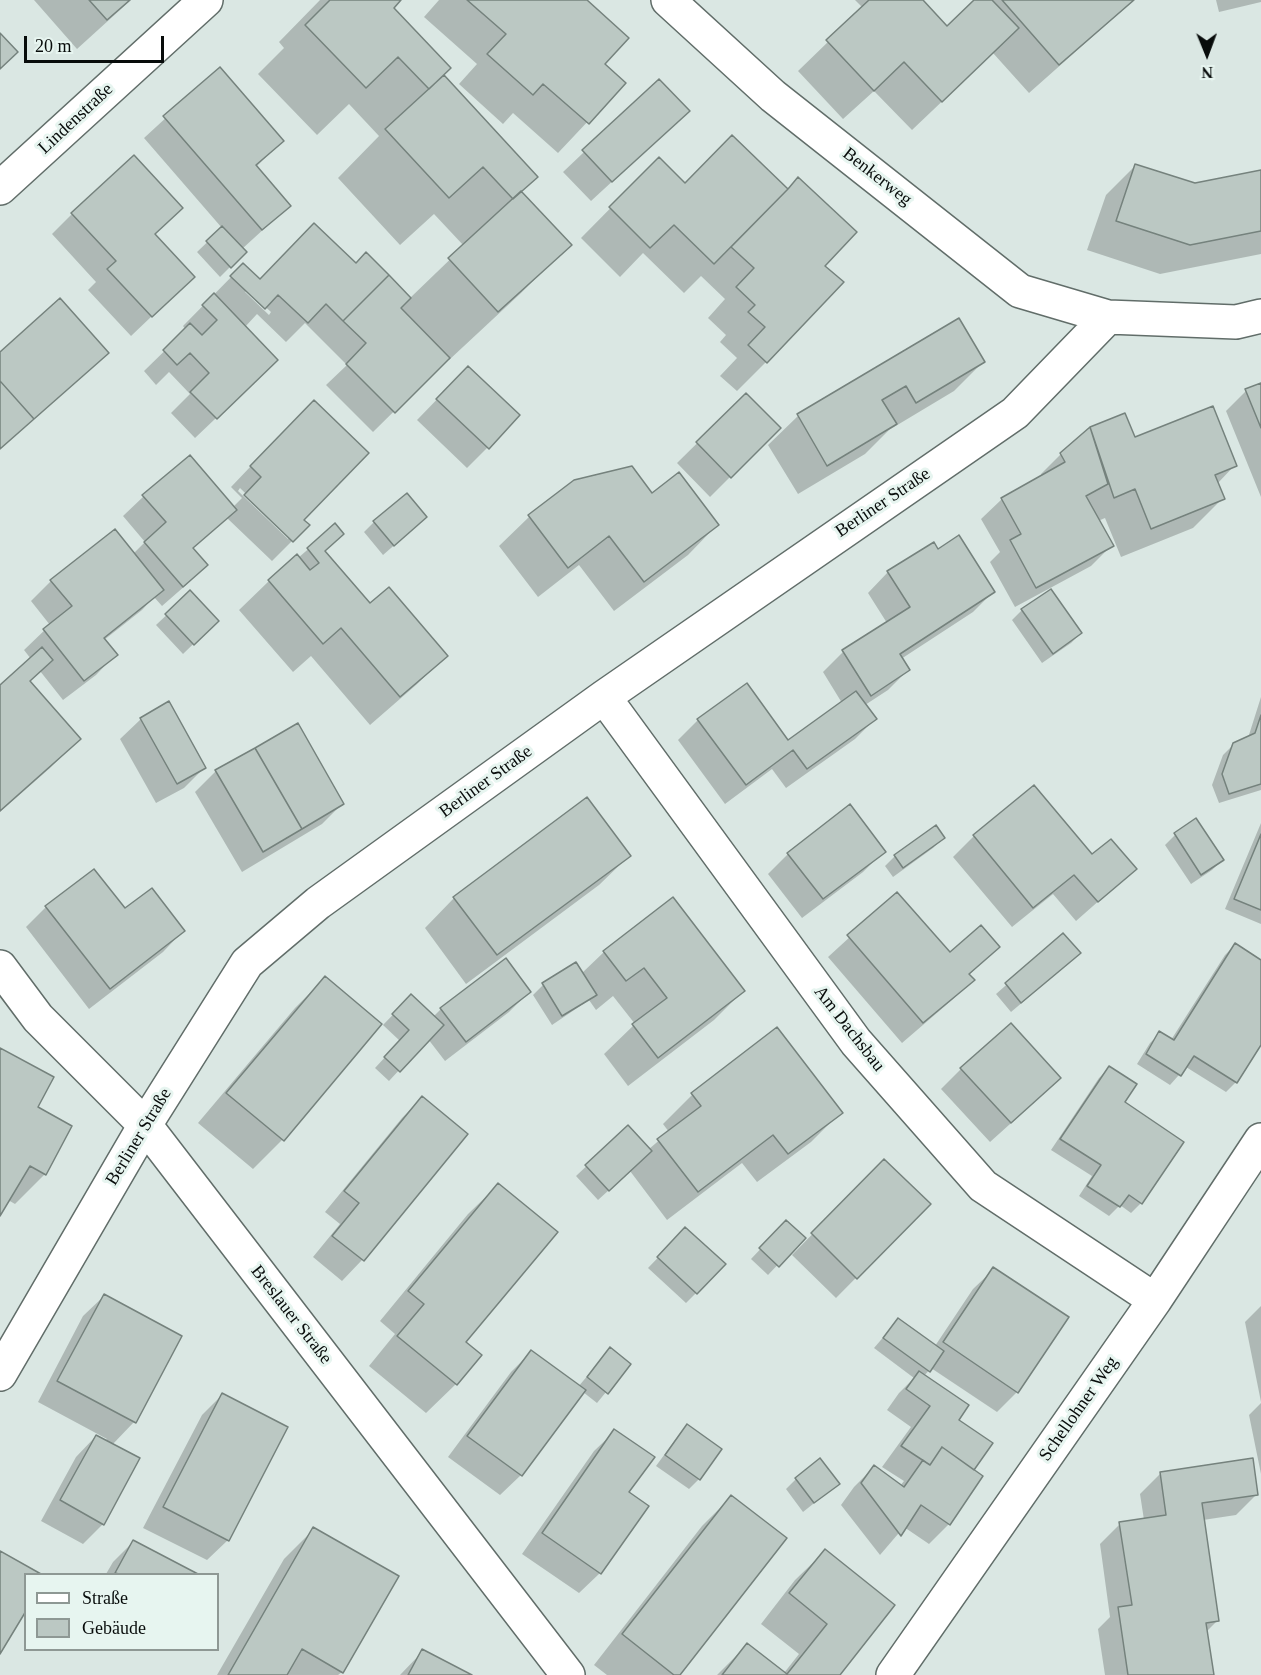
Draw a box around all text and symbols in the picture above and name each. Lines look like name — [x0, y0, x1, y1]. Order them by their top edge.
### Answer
scale bar — [27, 24, 166, 62]
north arrow — [1177, 24, 1237, 84]
text: 20 m — [35, 36, 72, 56]
text: N — [1201, 64, 1213, 81]
street label: Lindenstraße — [34, 79, 118, 159]
street label: Benkerweg — [838, 143, 916, 211]
street label: Berliner Straße — [832, 463, 934, 543]
street label: Berliner Straße — [435, 741, 537, 823]
street label: Am Dachsbau — [809, 982, 889, 1076]
street label: Berliner Straße — [102, 1085, 176, 1189]
street label: Breslauer Straße — [246, 1261, 336, 1369]
street label: Schellohner Weg — [1035, 1352, 1123, 1466]
legend — [24, 1573, 219, 1651]
text: Straße — [82, 1588, 128, 1608]
text: Gebäude — [82, 1618, 146, 1638]

